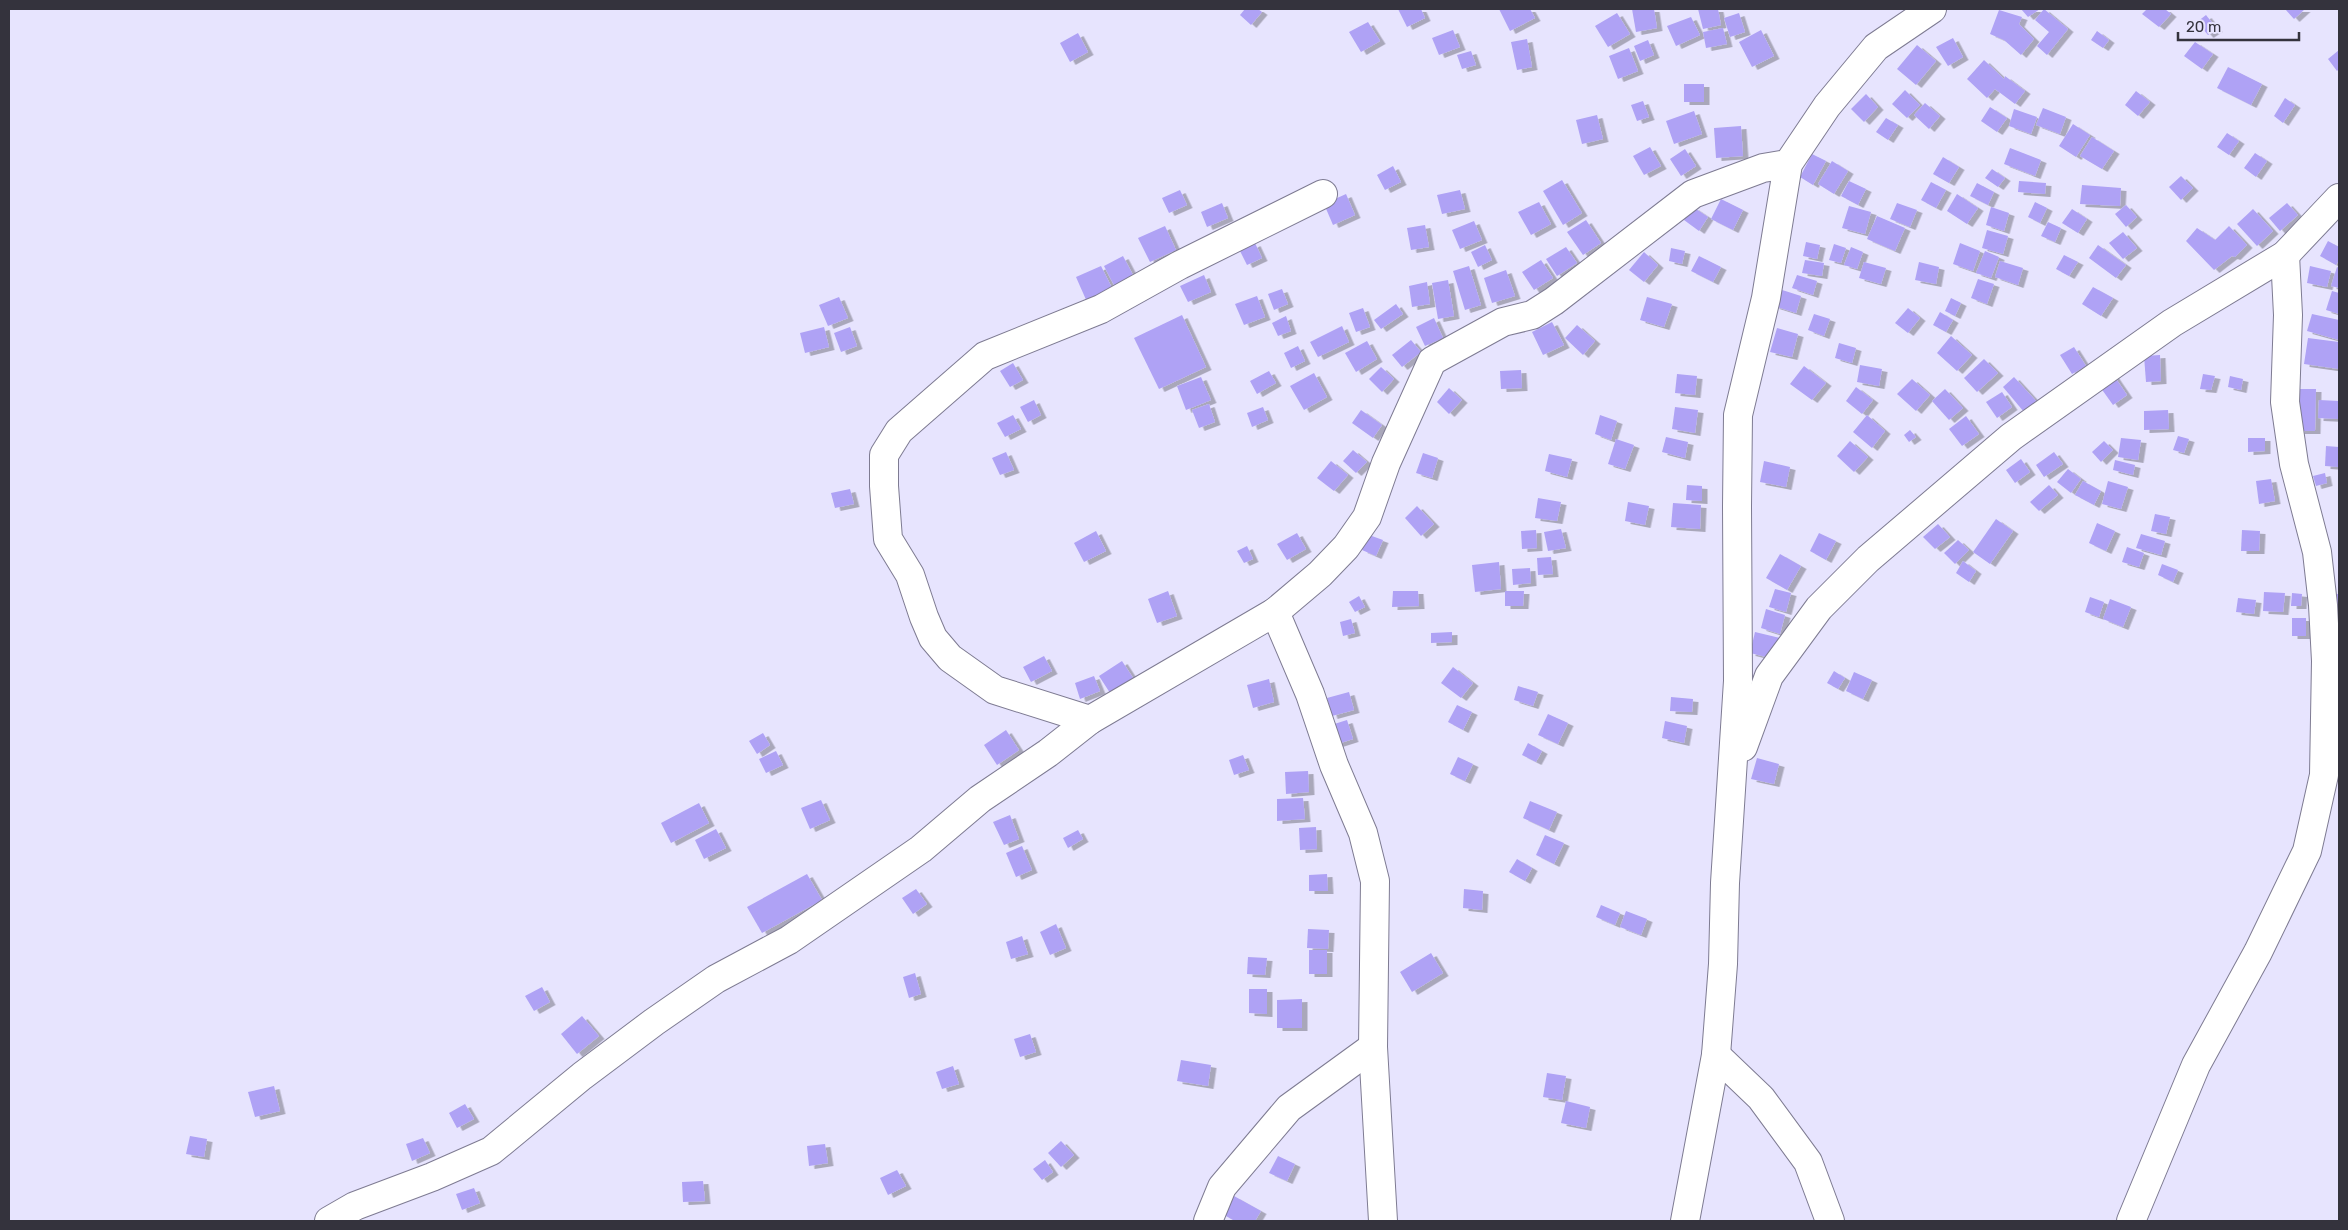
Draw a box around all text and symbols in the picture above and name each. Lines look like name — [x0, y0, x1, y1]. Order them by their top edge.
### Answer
scale bar — [2178, 10, 2299, 42]
text: 20 m — [2186, 18, 2221, 36]

